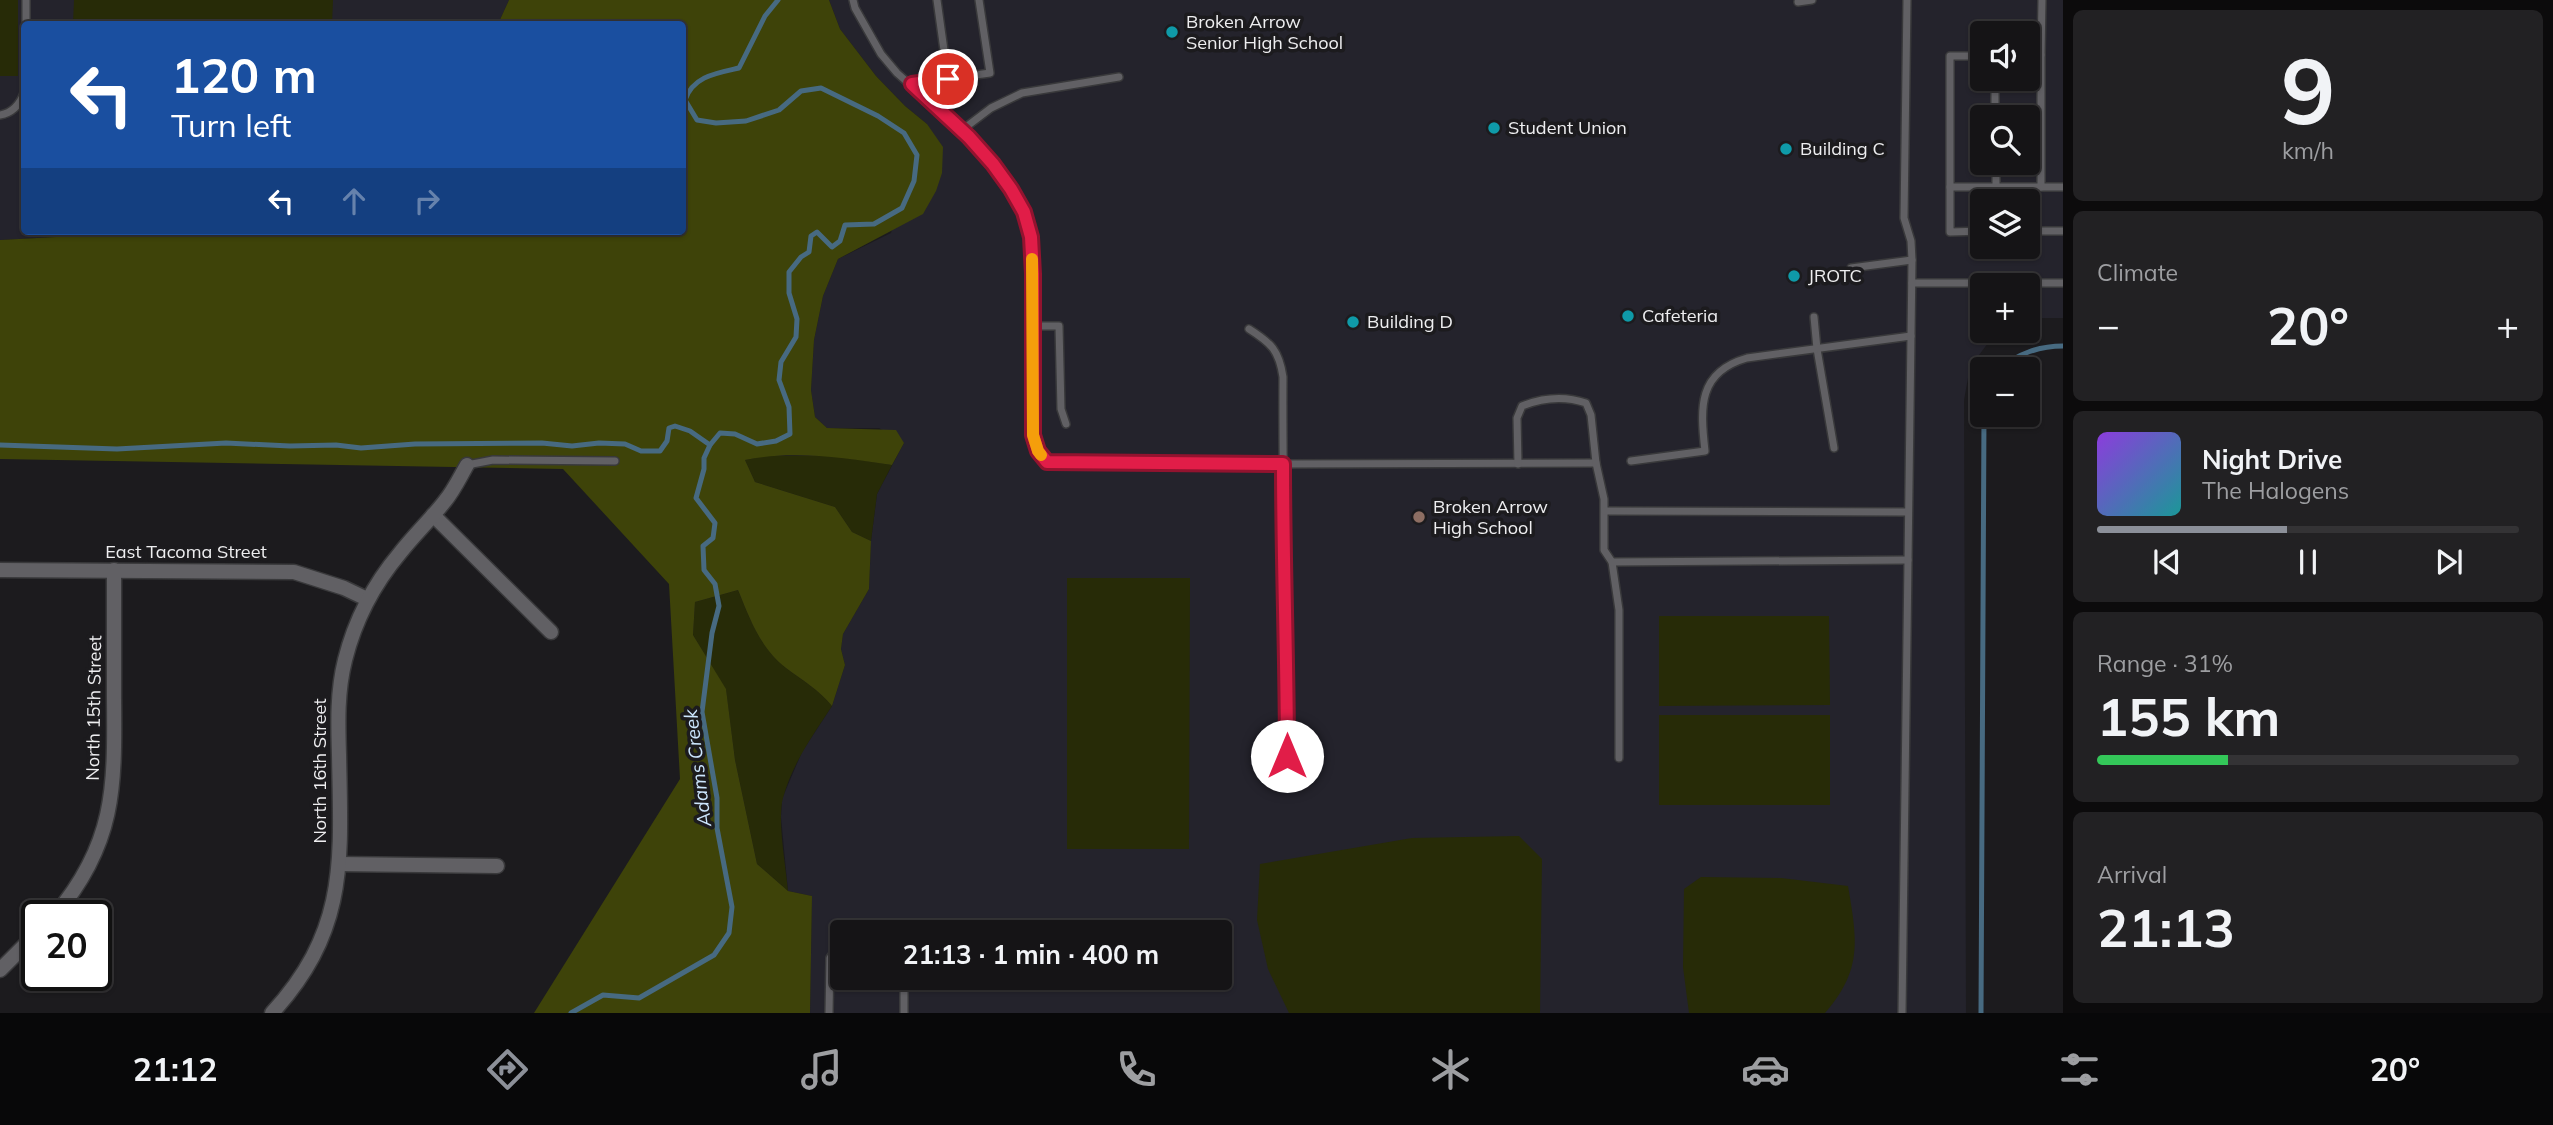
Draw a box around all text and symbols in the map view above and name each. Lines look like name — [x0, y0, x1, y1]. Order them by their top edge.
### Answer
place label: Broken Arrow Senior High School — [1186, 10, 1343, 54]
map controls — [1970, 21, 2040, 427]
button: sound — [1970, 21, 2040, 91]
marker: Broken Arrow Senior High School — [1164, 24, 1180, 40]
text: 9 — [2281, 33, 2335, 147]
text: 120 m — [171, 44, 317, 105]
icon: left — [56, 49, 147, 140]
pin — [918, 49, 978, 109]
icon: arrive — [929, 60, 967, 98]
text: Turn left — [171, 105, 291, 145]
button: search — [1970, 105, 2040, 175]
place label: Student Union — [1508, 116, 1627, 139]
marker: Student Union — [1486, 120, 1502, 136]
text: km/h — [2282, 136, 2334, 165]
place label: Building C — [1800, 137, 1885, 160]
marker: Building C — [1778, 141, 1794, 157]
icon: left — [262, 182, 300, 220]
icon: ahead — [335, 182, 373, 220]
icon: right — [408, 182, 446, 220]
button: layers — [1970, 189, 2040, 259]
text: Climate — [2097, 258, 2178, 287]
place label: JROTC — [1808, 264, 1862, 287]
marker: JROTC — [1786, 268, 1802, 284]
button: + — [1970, 273, 2040, 343]
text: 20° — [2267, 293, 2349, 358]
text: − — [2097, 301, 2120, 349]
text: + — [2496, 301, 2519, 349]
place label: Cafeteria — [1642, 304, 1718, 327]
marker: Cafeteria — [1620, 308, 1636, 324]
place label: Building D — [1367, 310, 1453, 333]
marker: Building D — [1345, 314, 1361, 330]
button: − — [1970, 357, 2040, 427]
text: Night Drive — [2202, 443, 2342, 476]
text: The Halogens — [2202, 476, 2349, 505]
place label: Broken Arrow High School — [1433, 495, 1548, 539]
marker: Broken Arrow High School — [1411, 509, 1427, 525]
street label: East Tacoma Street — [105, 540, 267, 563]
icon: previous — [2148, 543, 2186, 581]
icon: pause — [2289, 543, 2327, 581]
icon: next — [2430, 543, 2468, 581]
street label: North 15th Street — [81, 635, 106, 781]
text: Range · 31% — [2097, 649, 2233, 678]
text: 155 km — [2097, 684, 2280, 749]
street label: North 16th Street — [308, 698, 331, 844]
water label: Adams Creek — [678, 707, 716, 829]
position arrow — [1250, 719, 1324, 793]
text: Arrival — [2097, 860, 2167, 889]
text: 21:13 — [2097, 895, 2235, 960]
speed limit sign: 20 — [21, 900, 112, 991]
text: 21:13 · 1 min · 400 m — [903, 938, 1159, 971]
icon: directions — [483, 1045, 532, 1094]
icon: music — [797, 1045, 846, 1094]
icon: phone — [1112, 1045, 1161, 1094]
icon: climate — [1426, 1045, 1475, 1094]
icon: car — [1741, 1045, 1790, 1094]
icon: filters — [2055, 1045, 2104, 1094]
text: 21:12 — [133, 1049, 217, 1089]
text: 20° — [2370, 1049, 2420, 1089]

